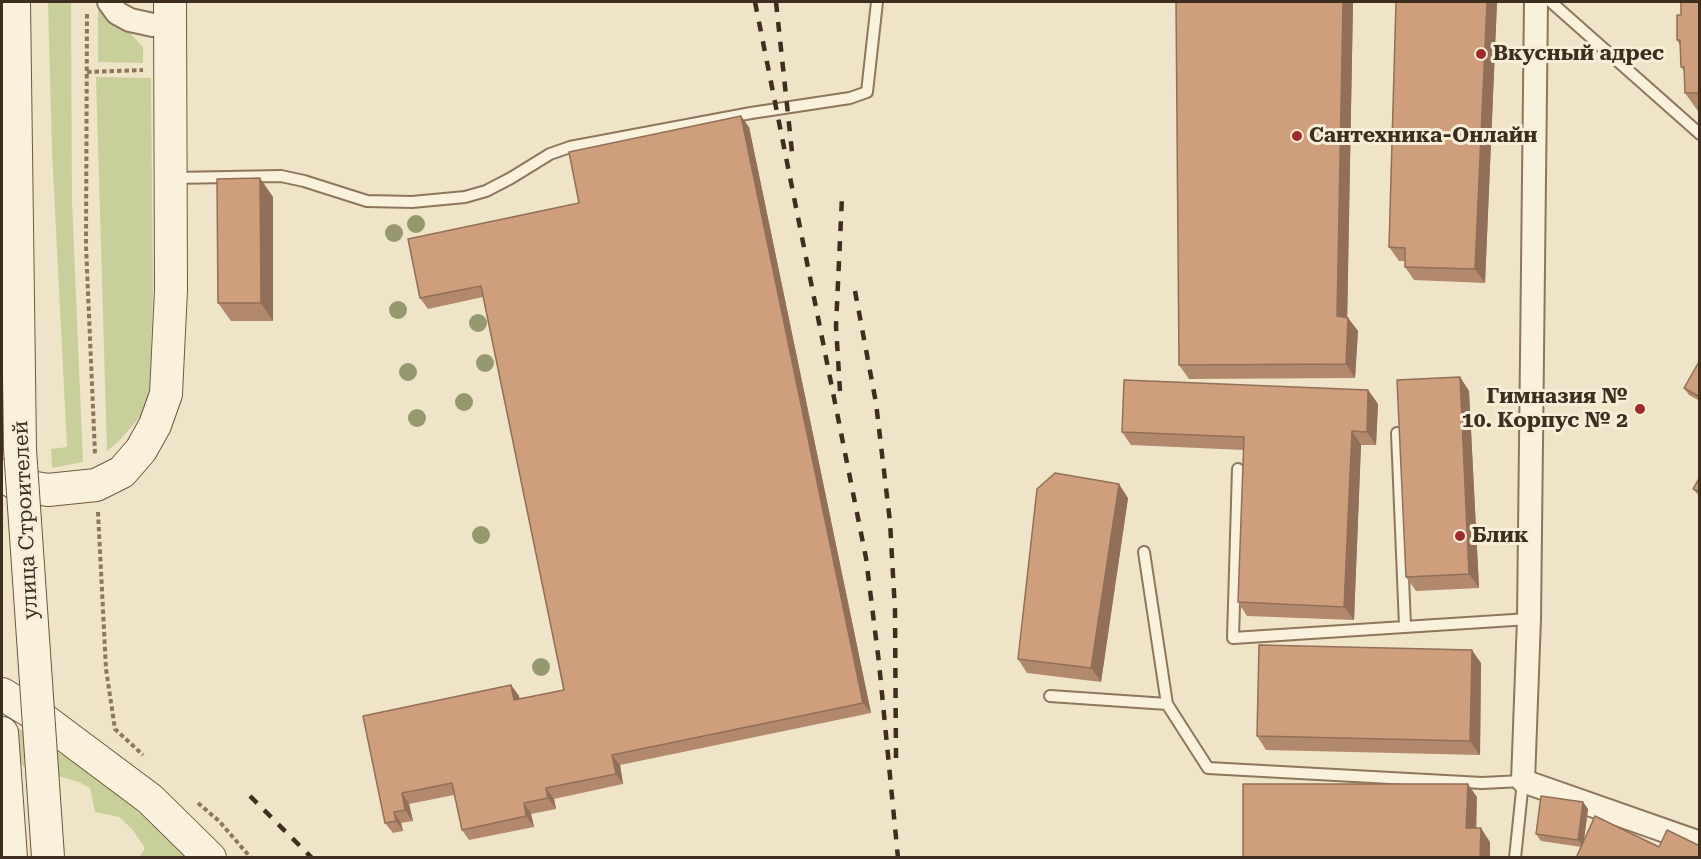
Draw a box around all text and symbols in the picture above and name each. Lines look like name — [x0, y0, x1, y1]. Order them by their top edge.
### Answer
place label: Вкусный адрес — [1493, 41, 1664, 67]
marker: Вкусный адрес — [1474, 47, 1488, 61]
place label: Сантехника-Онлайн — [1309, 123, 1537, 149]
marker: Сантехника-Онлайн — [1290, 129, 1304, 143]
place label: Гимназия № 10. Корпус № 2 — [1462, 384, 1628, 434]
marker: Гимназия № 10. Корпус № 2 — [1633, 402, 1647, 416]
street label: улица Строителей — [8, 420, 44, 620]
place label: Блик — [1472, 523, 1529, 549]
marker: Блик — [1453, 529, 1467, 543]

